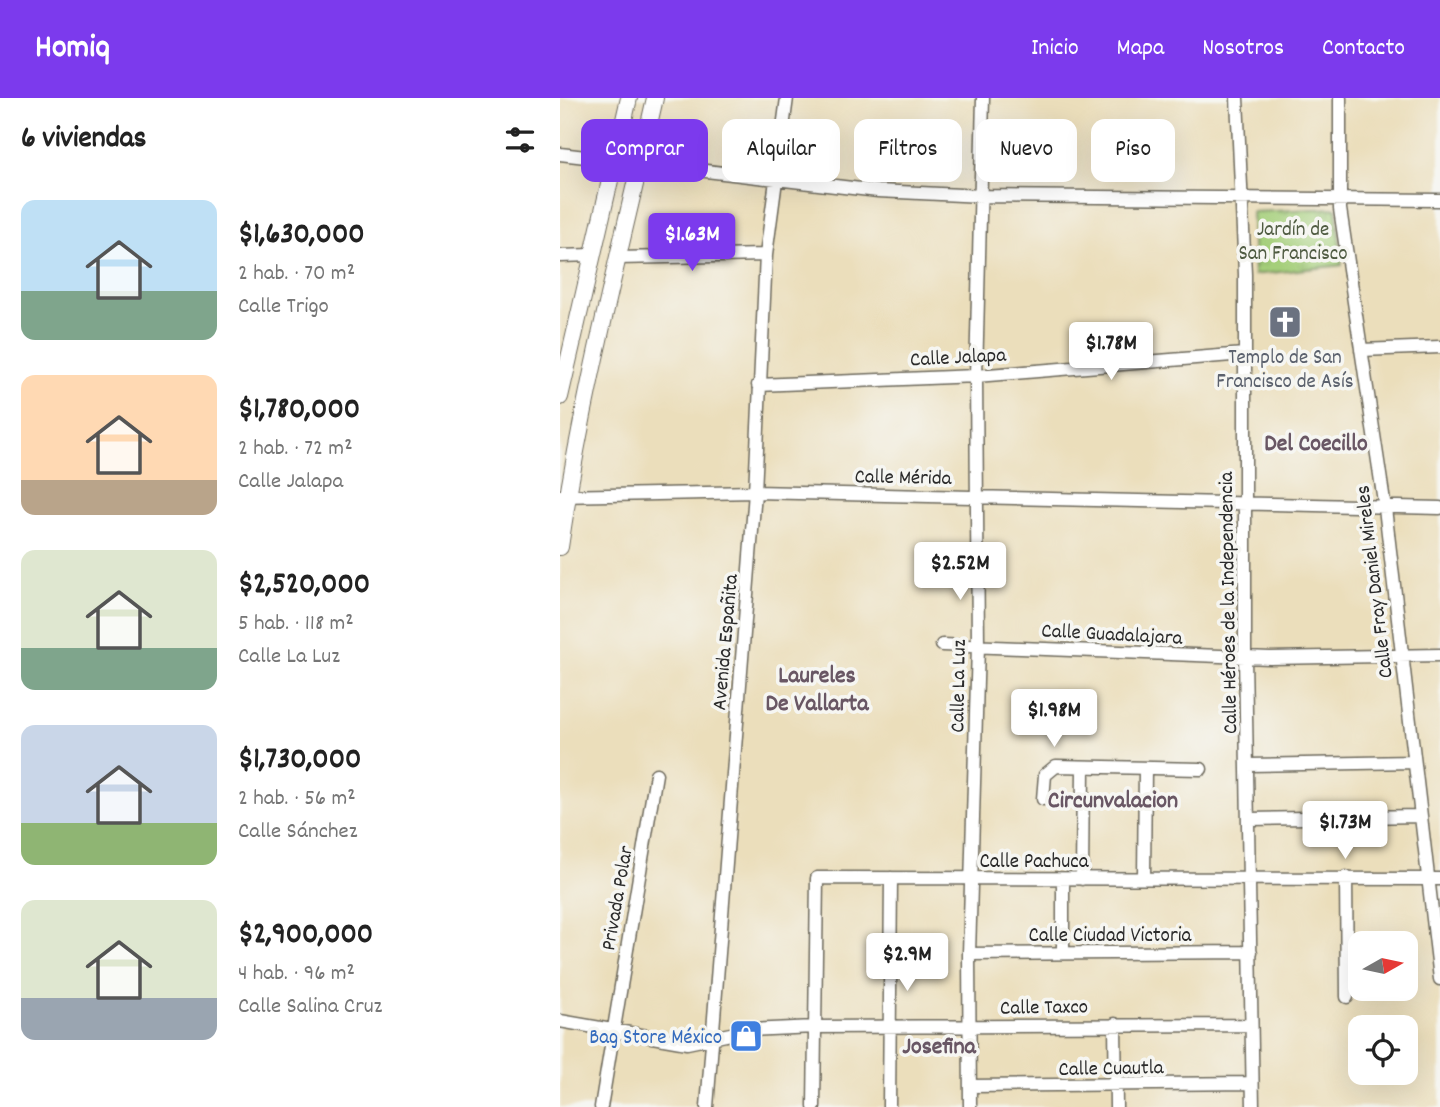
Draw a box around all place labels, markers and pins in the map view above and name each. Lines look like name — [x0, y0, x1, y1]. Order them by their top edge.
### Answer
pin: $1.63M — [635, 214, 749, 273]
church icon: Templo de San Francisco de Asís — [1266, 303, 1304, 341]
pin: $1.78M — [1054, 322, 1168, 382]
place label: Templo de San Francisco de Asís — [1216, 344, 1354, 398]
pin: $2.52M — [903, 542, 1017, 602]
pin: $1.98M — [997, 690, 1111, 749]
pin: $1.73M — [1288, 802, 1402, 861]
pin: $2.9M — [858, 934, 956, 993]
shop icon: Bag Store México — [727, 1017, 765, 1055]
place label: Bag Store México — [589, 1024, 722, 1054]

